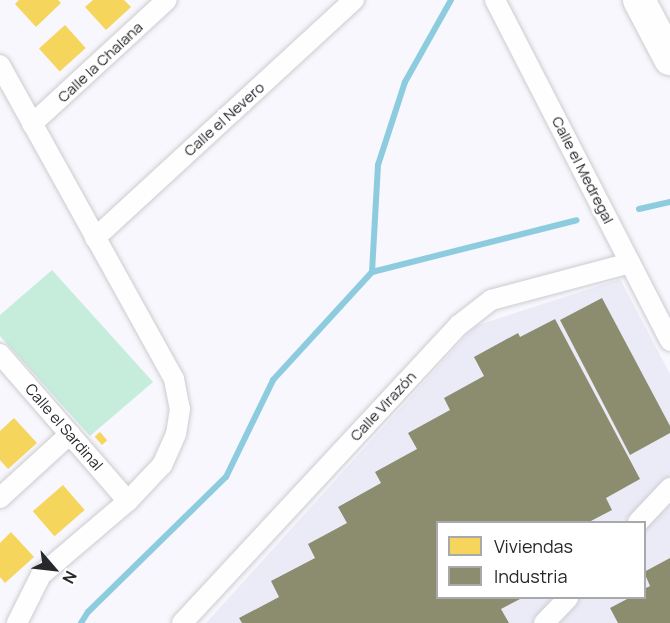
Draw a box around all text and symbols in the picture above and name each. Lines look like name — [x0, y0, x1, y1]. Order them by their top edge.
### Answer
street label: Calle la Chalana — [54, 18, 146, 106]
street label: Calle el Nevero — [180, 78, 268, 160]
street label: Calle el Medregal — [548, 113, 618, 227]
street label: Calle Virazón — [346, 367, 420, 445]
street label: Calle el Sardinal — [21, 380, 107, 474]
legend — [436, 521, 646, 599]
text: Viviendas — [494, 534, 573, 558]
north arrow — [24, 539, 84, 599]
text: Industria — [494, 564, 568, 588]
text: N — [57, 567, 82, 588]

